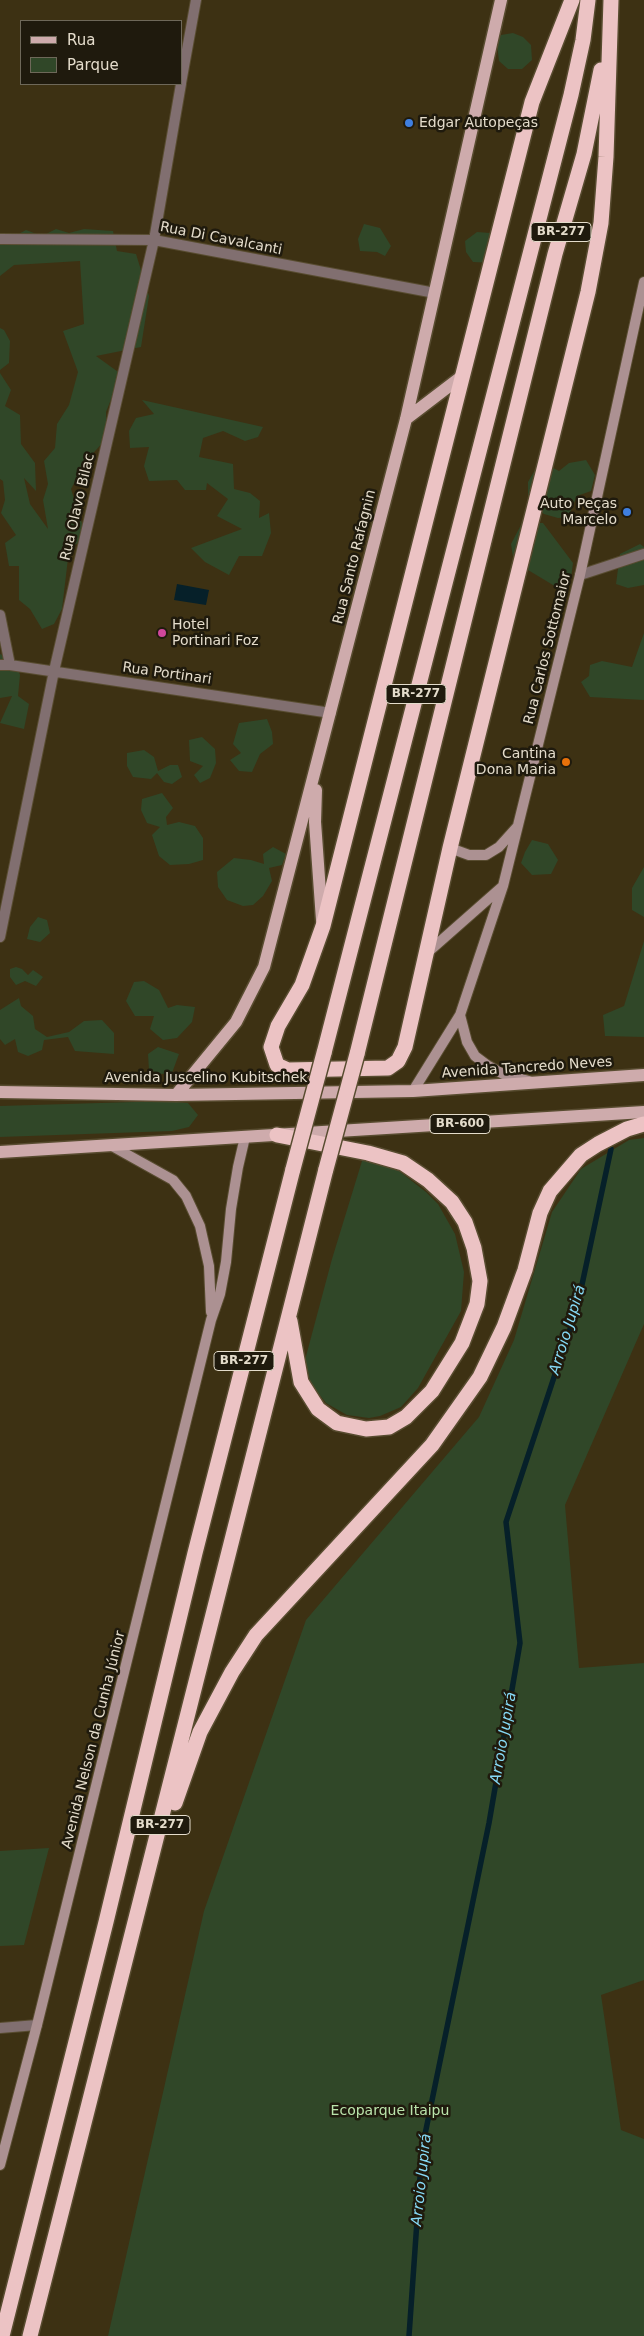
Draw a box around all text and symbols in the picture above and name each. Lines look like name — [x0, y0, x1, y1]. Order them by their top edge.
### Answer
legend — [20, 20, 182, 85]
text: Rua — [67, 31, 95, 49]
text: Parque — [67, 56, 119, 74]
place label: Edgar Autopeças — [419, 115, 538, 131]
marker: Edgar Autopeças — [403, 117, 415, 129]
street label: Rua Di Cavalcanti — [159, 219, 283, 259]
road number: BR-277 — [531, 222, 591, 242]
street label: Rua Olavo Bilac — [58, 452, 98, 562]
street label: Rua Santo Rafagnin — [330, 488, 380, 626]
place label: Auto Peças Marcelo — [540, 496, 617, 528]
marker: Auto Peças Marcelo — [621, 506, 633, 518]
street label: Rua Carlos Sottomaior — [521, 570, 575, 726]
place label: Hotel Portinari Foz — [172, 617, 259, 650]
marker: Hotel Portinari Foz — [156, 627, 168, 639]
street label: Rua Portinari — [121, 659, 213, 689]
road number: BR-277 — [386, 684, 446, 704]
place label: Cantina Dona Maria — [476, 746, 556, 779]
marker: Cantina Dona Maria — [560, 756, 572, 768]
street label: Avenida Tancredo Neves — [441, 1054, 613, 1082]
street label: Avenida Juscelino Kubitschek — [105, 1070, 307, 1086]
road number: BR-600 — [430, 1114, 490, 1134]
water label: Arroio Jupirá — [546, 1283, 590, 1377]
road number: BR-277 — [214, 1352, 274, 1370]
street label: Avenida Nelson da Cunha Júnior — [59, 1629, 129, 1851]
water label: Arroio Jupirá — [487, 1691, 521, 1785]
road number: BR-277 — [130, 1816, 190, 1834]
park label: Ecoparque Itaipu — [331, 2103, 449, 2119]
water label: Arroio Jupirá — [408, 2133, 436, 2227]

